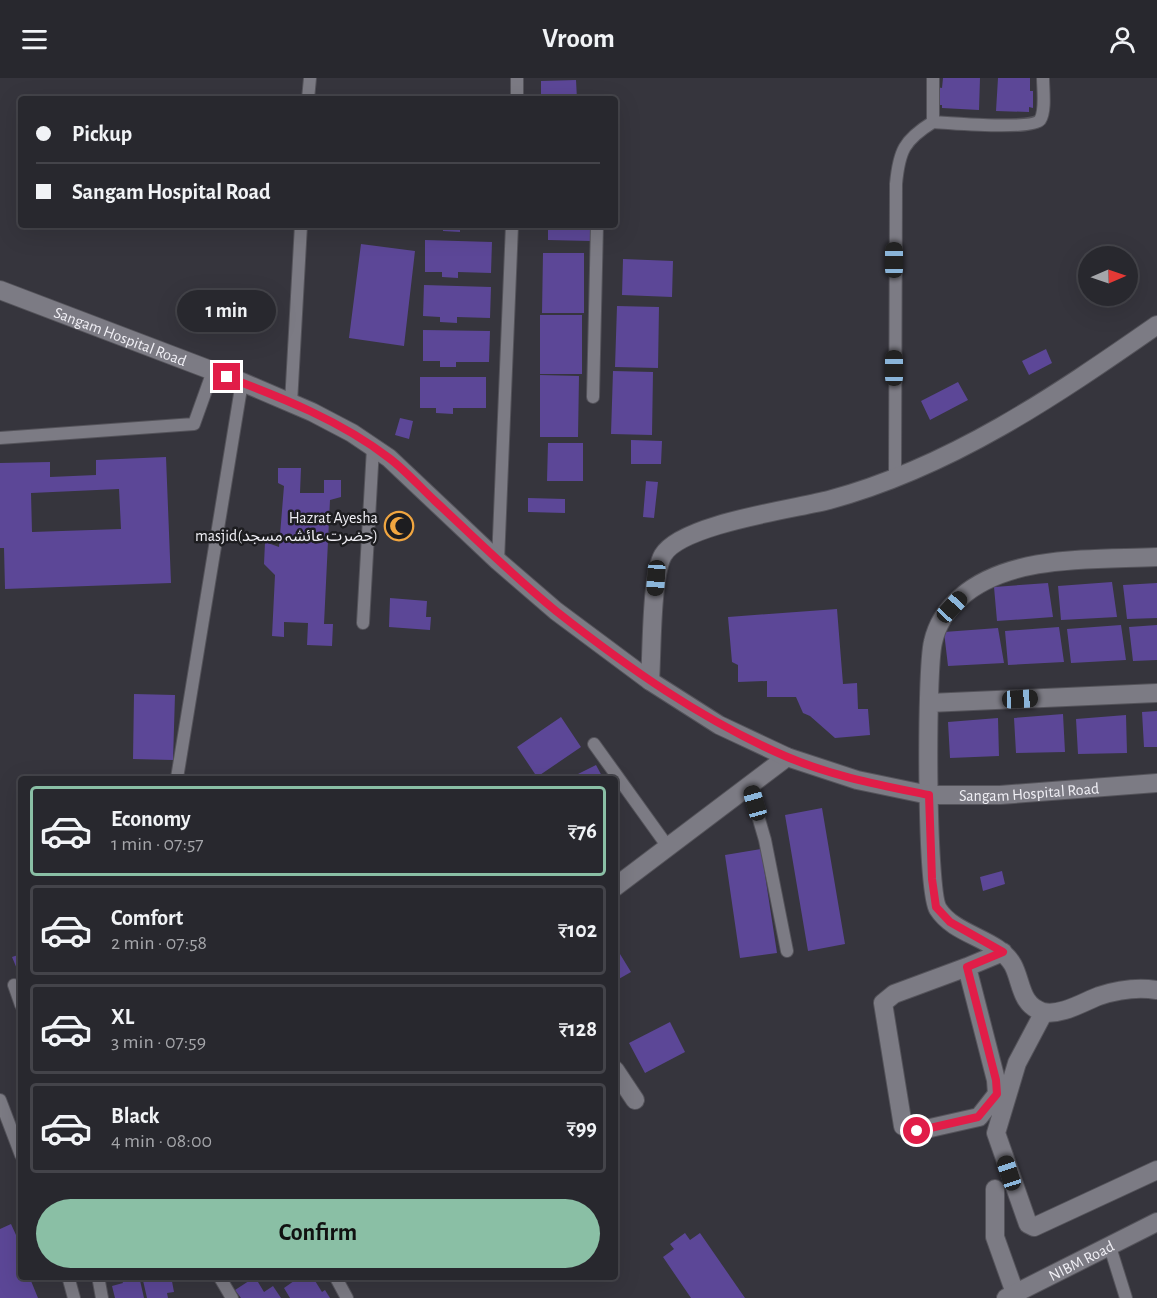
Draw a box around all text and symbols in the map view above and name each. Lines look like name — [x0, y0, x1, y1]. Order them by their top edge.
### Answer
icon: menu — [18, 23, 51, 56]
icon: person — [1106, 23, 1139, 56]
text: Vroom — [542, 25, 615, 52]
text: Pickup — [72, 123, 132, 145]
text: Sangam Hospital Road — [72, 181, 271, 203]
car — [885, 242, 903, 278]
north arrow — [1078, 246, 1138, 306]
map controls — [1078, 246, 1138, 306]
callout: 1 min — [178, 290, 276, 332]
text: 1 min — [205, 301, 248, 321]
street label: Sangam Hospital Road — [52, 304, 189, 369]
car — [885, 350, 903, 386]
route end — [213, 363, 240, 390]
place label: Hazrat Ayesha masjid(حضرت عائشہ مسجد) — [195, 510, 378, 545]
mosque icon: Hazrat Ayesha masjid(حضرت عائشہ مسجد) — [383, 510, 415, 542]
car — [646, 559, 666, 597]
car — [933, 588, 971, 626]
car — [1002, 689, 1038, 709]
street label: Sangam Hospital Road — [959, 780, 1100, 804]
car — [741, 783, 769, 823]
icon: car — [39, 804, 93, 858]
text: Economy — [111, 808, 191, 830]
text: ₹76 — [568, 820, 597, 842]
text: 1 min · 07:57 — [111, 834, 204, 854]
icon: car — [39, 903, 93, 957]
text: Comfort — [111, 907, 183, 929]
text: ₹102 — [558, 919, 597, 941]
text: 2 min · 07:58 — [111, 933, 207, 953]
icon: car — [39, 1002, 93, 1056]
text: XL — [111, 1006, 134, 1028]
text: ₹128 — [559, 1018, 597, 1040]
text: 3 min · 07:59 — [111, 1032, 206, 1052]
icon: car — [39, 1101, 93, 1155]
text: Black — [111, 1105, 159, 1127]
text: ₹99 — [567, 1117, 597, 1139]
route start — [903, 1117, 930, 1144]
text: 4 min · 08:00 — [111, 1131, 212, 1151]
car — [995, 1153, 1023, 1193]
button: Confirm — [36, 1199, 600, 1268]
street label: NIBM Road — [1046, 1238, 1117, 1284]

